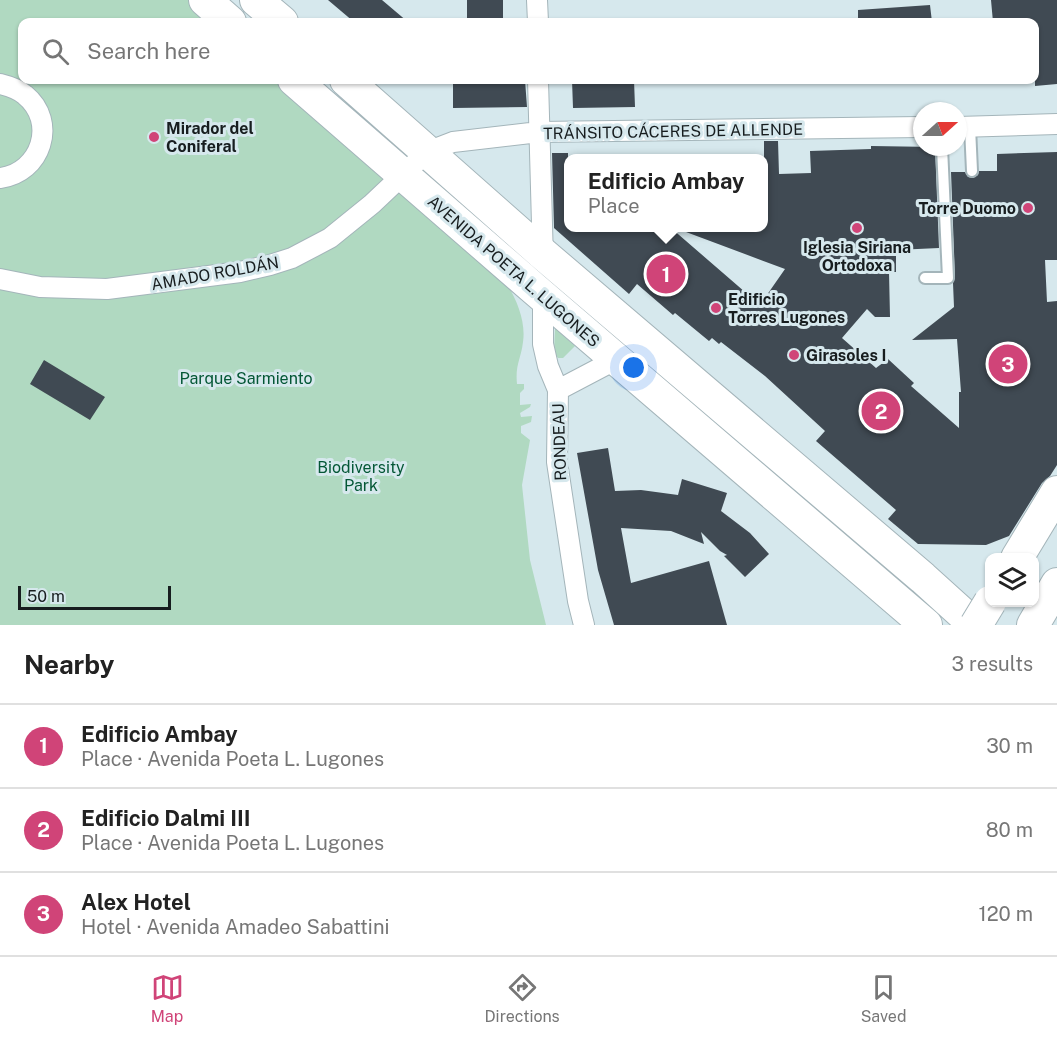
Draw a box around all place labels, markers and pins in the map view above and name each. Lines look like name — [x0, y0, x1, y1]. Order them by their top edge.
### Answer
place label: Mirador del Coniferal — [166, 119, 254, 156]
marker: Mirador del Coniferal — [147, 130, 161, 144]
place label: Torre Duomo — [918, 199, 1016, 218]
marker: Torre Duomo — [1021, 201, 1035, 215]
marker: Iglesia Siriana Ortodoxa — [850, 221, 864, 235]
place label: Iglesia Siriana Ortodoxa — [803, 238, 911, 275]
pin: 1 — [646, 252, 686, 296]
place label: Edificio Torres Lugones — [728, 290, 845, 327]
marker: Edificio Torres Lugones — [709, 301, 723, 315]
pin: 3 — [988, 342, 1028, 386]
place label: Girasoles I — [806, 346, 886, 365]
marker: Girasoles I — [787, 348, 801, 362]
pin: 2 — [862, 388, 900, 434]

